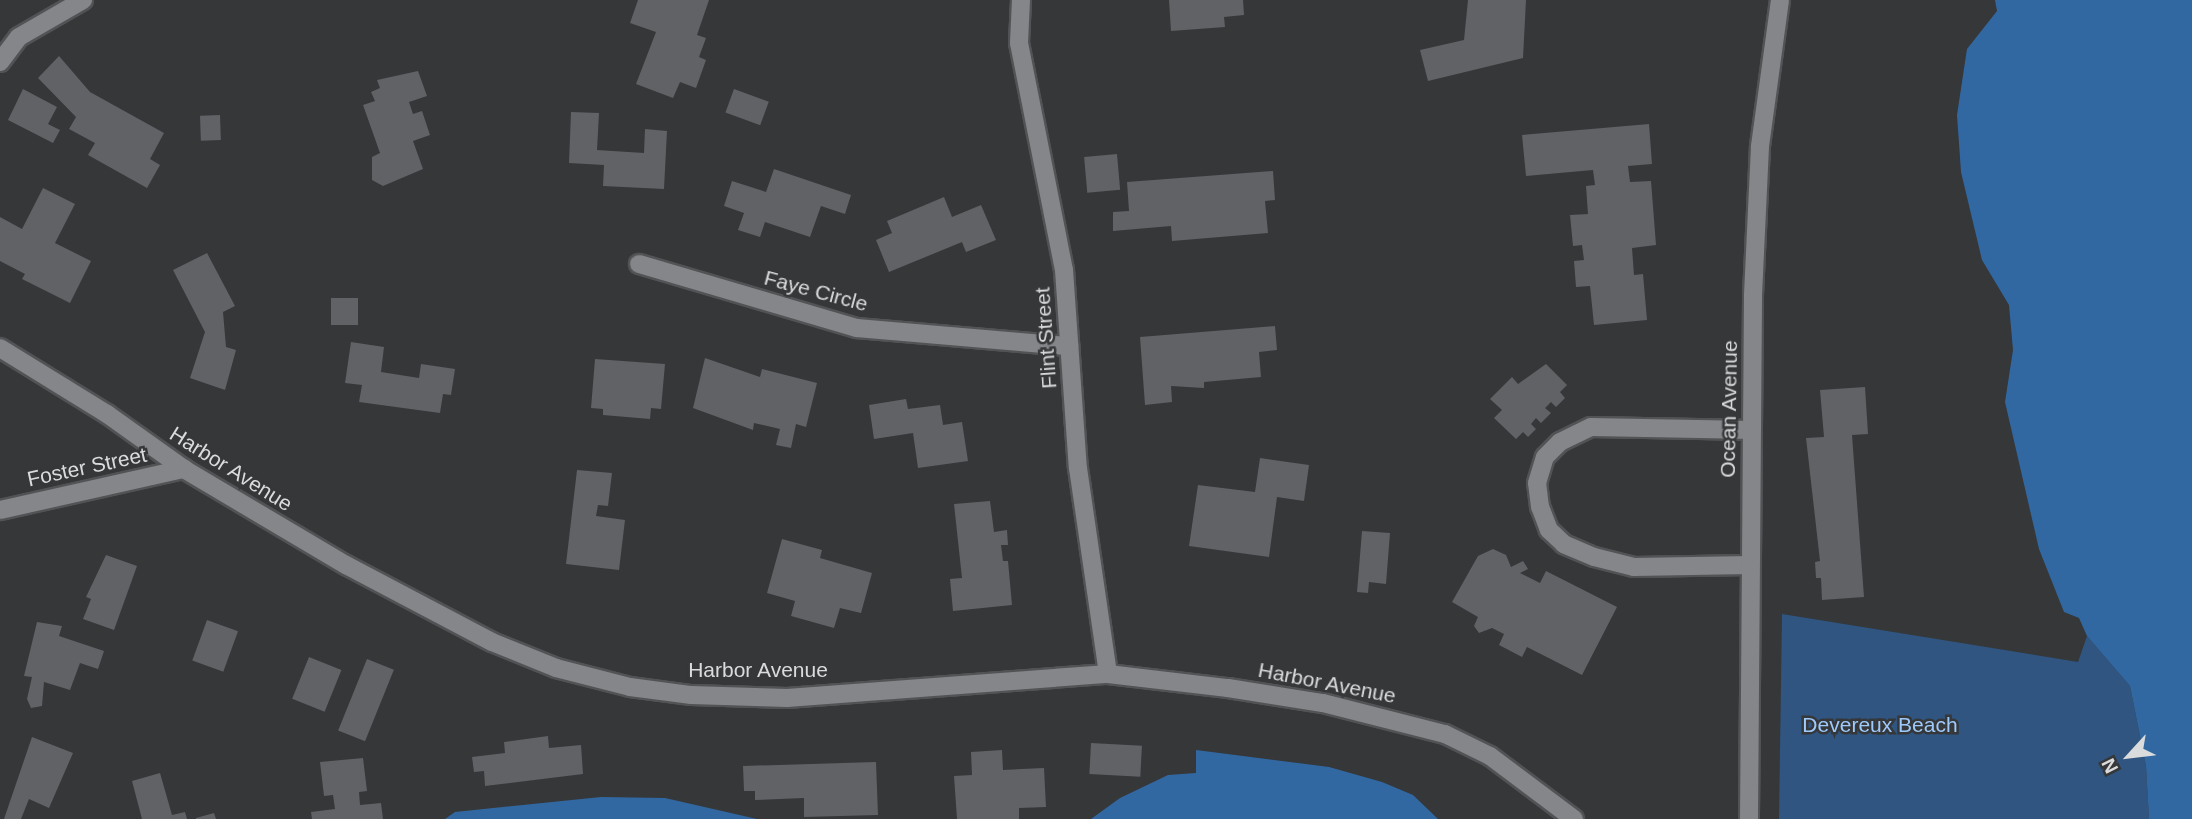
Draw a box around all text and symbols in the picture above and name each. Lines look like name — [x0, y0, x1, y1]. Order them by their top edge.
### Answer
street label: Faye Circle — [761, 265, 871, 317]
street label: Flint Street — [1030, 286, 1062, 390]
street label: Ocean Avenue — [1715, 340, 1743, 478]
street label: Harbor Avenue — [165, 421, 297, 517]
street label: Foster Street — [25, 442, 149, 492]
street label: Harbor Avenue — [688, 657, 828, 683]
street label: Harbor Avenue — [1255, 657, 1399, 709]
park label: Devereux Beach — [1802, 712, 1958, 738]
north arrow — [2094, 721, 2164, 791]
text: N — [2097, 755, 2122, 777]

